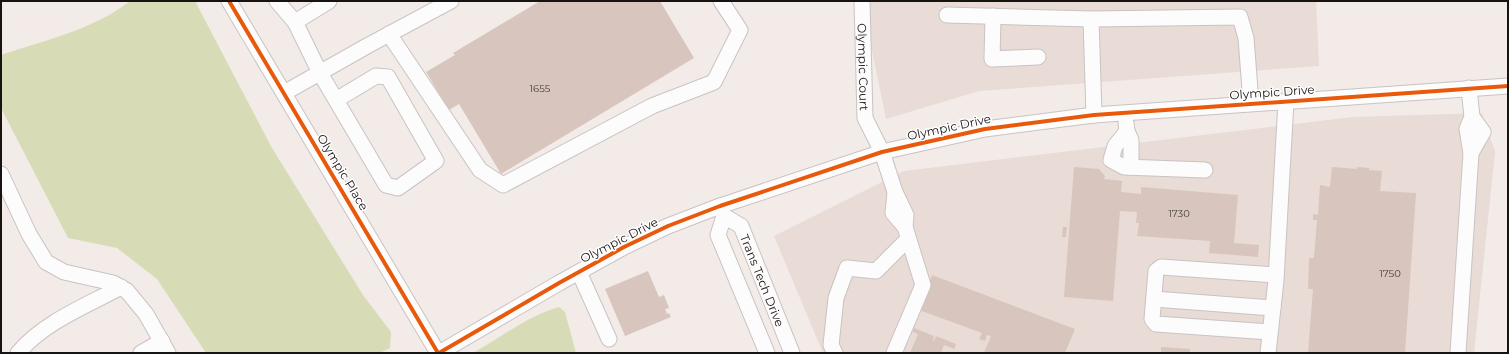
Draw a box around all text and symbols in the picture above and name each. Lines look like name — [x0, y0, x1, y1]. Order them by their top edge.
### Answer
street label: Olympic Court — [855, 23, 872, 111]
house number: 1655 — [530, 82, 551, 95]
street label: Olympic Drive — [1229, 82, 1315, 102]
street label: Olympic Drive — [906, 111, 992, 143]
street label: Olympic Place — [314, 131, 372, 213]
house number: 1730 — [1168, 207, 1190, 220]
street label: Olympic Drive — [578, 214, 660, 266]
street label: Trans Tech Drive — [738, 232, 788, 329]
house number: 1750 — [1379, 267, 1401, 280]

